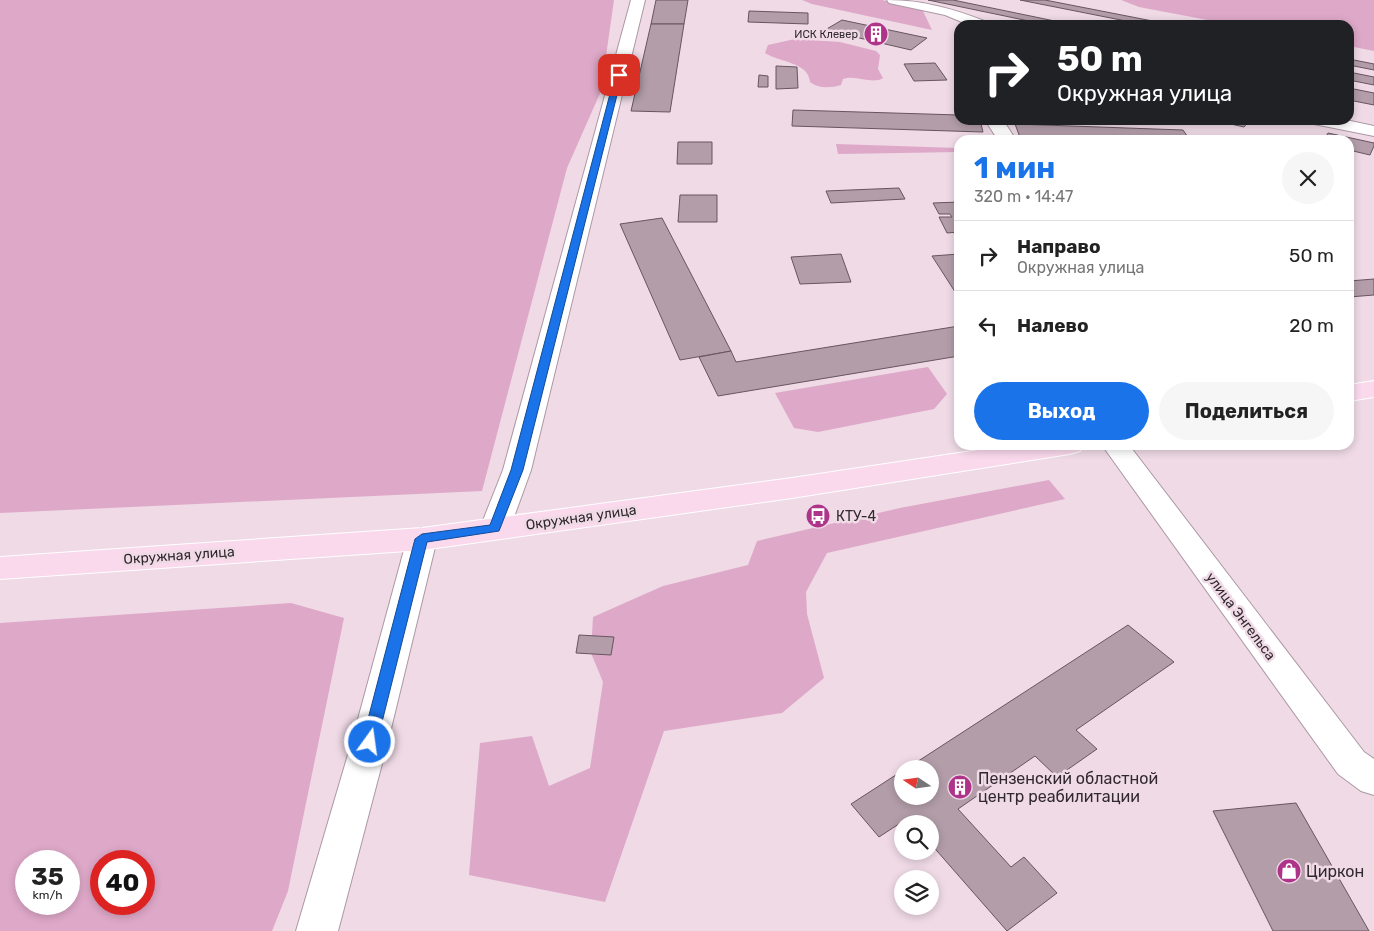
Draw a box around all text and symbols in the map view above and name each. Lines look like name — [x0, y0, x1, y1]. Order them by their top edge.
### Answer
building icon: ИСК Клевер — [863, 21, 889, 47]
place label: ИСК Клевер — [794, 28, 858, 41]
text: 50 m — [1057, 38, 1143, 80]
icon: right — [974, 40, 1039, 105]
pin — [598, 54, 640, 96]
icon: arrive — [605, 61, 633, 89]
text: Окружная улица — [1057, 80, 1232, 107]
text: 1 мин — [974, 150, 1055, 186]
button: close — [1282, 152, 1334, 204]
text: 320 m · 14:47 — [974, 187, 1073, 206]
text: Направо — [1017, 235, 1101, 258]
icon: right — [974, 242, 1002, 270]
text: 50 m — [1289, 244, 1334, 267]
text: Окружная улица — [1017, 258, 1144, 277]
icon: left — [974, 312, 1002, 340]
text: Налево — [1017, 314, 1089, 337]
text: 20 m — [1289, 314, 1334, 337]
button: Выход — [974, 382, 1149, 440]
button: Поделиться — [1159, 382, 1334, 440]
street label: Окружная улица — [525, 501, 637, 534]
bus stop icon: КТУ-4 — [805, 503, 831, 529]
place label: КТУ-4 — [836, 508, 876, 525]
street label: Окружная улица — [123, 543, 235, 568]
street label: улица Энгельса — [1202, 569, 1279, 664]
position arrow — [343, 715, 395, 767]
north arrow — [894, 760, 939, 805]
map controls — [894, 760, 939, 915]
place label: Пензенский областной центр реабилитации — [978, 769, 1158, 806]
building icon: Пензенский областной центр реабилитации — [947, 774, 973, 800]
button: search — [894, 815, 939, 860]
speed limit sign: 40 — [90, 850, 155, 915]
shop icon: Циркон — [1276, 858, 1302, 884]
text: 35 — [31, 862, 64, 891]
place label: Циркон — [1306, 862, 1364, 881]
button: layers — [894, 870, 939, 915]
text: km/h — [33, 888, 62, 902]

